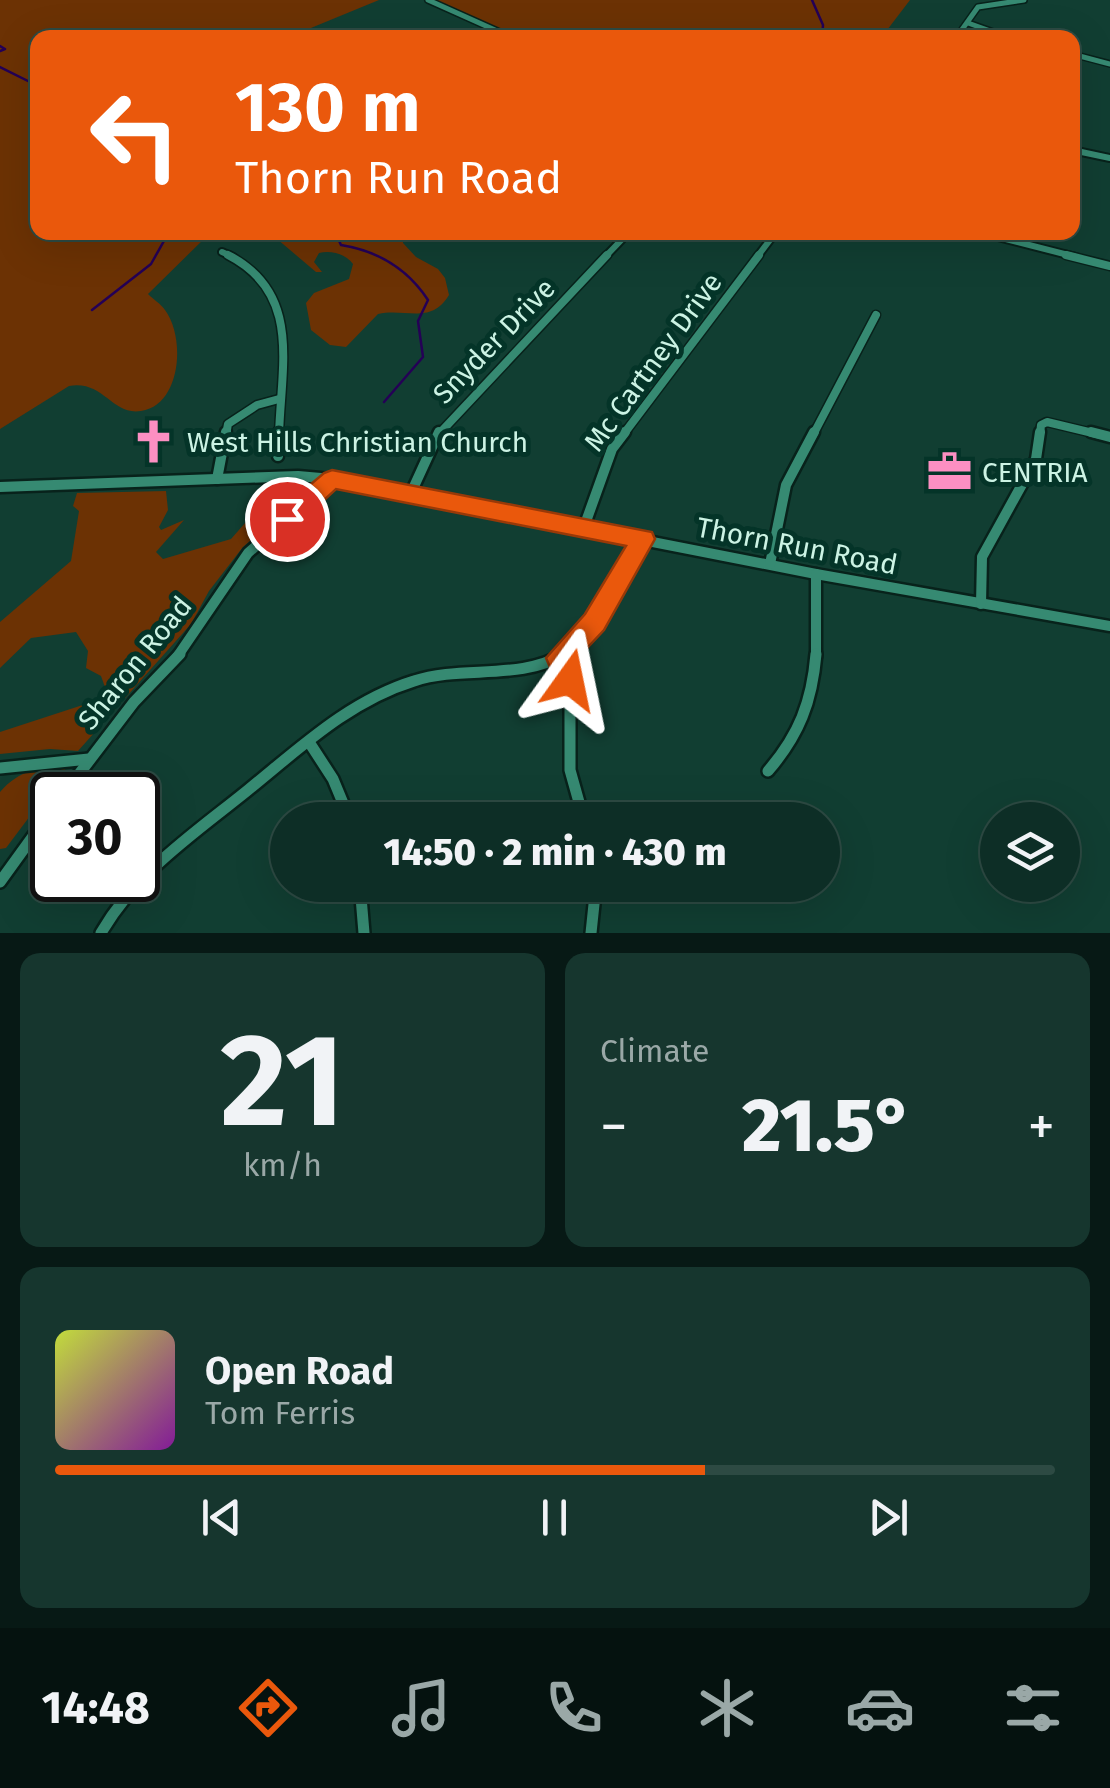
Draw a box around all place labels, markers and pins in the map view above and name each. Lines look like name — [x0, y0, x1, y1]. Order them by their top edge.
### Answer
church icon: West Hills Christian Church — [130, 418, 178, 466]
place label: West Hills Christian Church — [187, 426, 528, 459]
office icon: CENTRIA — [925, 448, 973, 496]
place label: CENTRIA — [982, 456, 1088, 489]
pin — [245, 477, 330, 562]

